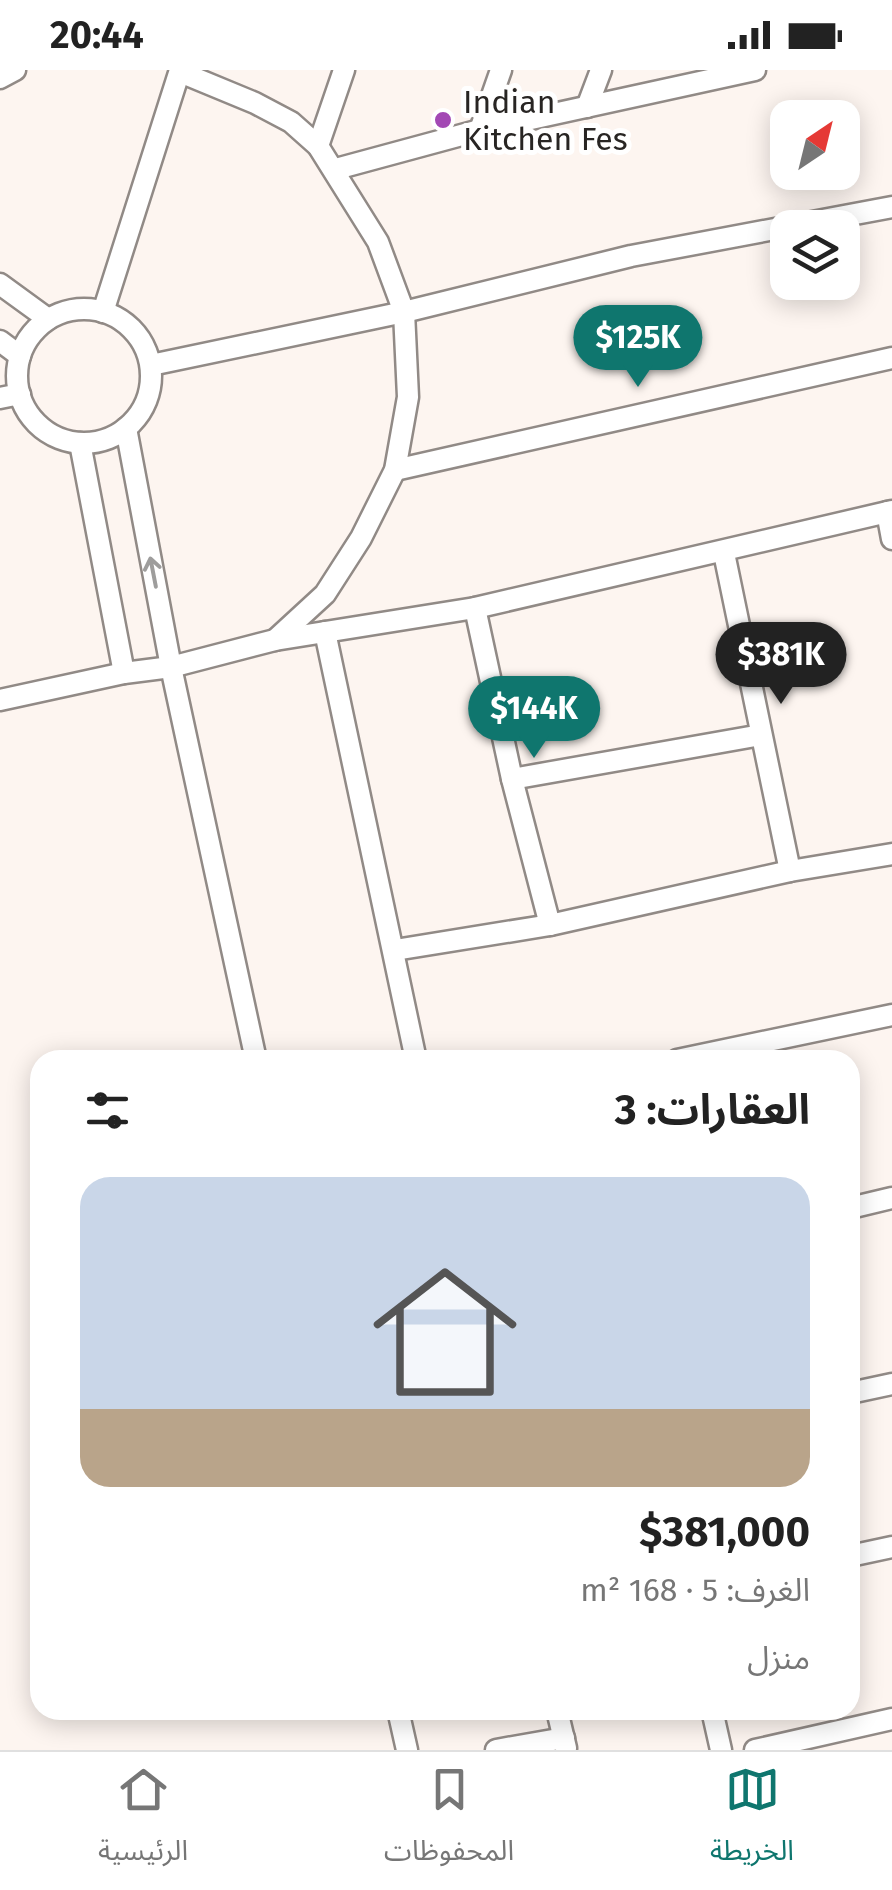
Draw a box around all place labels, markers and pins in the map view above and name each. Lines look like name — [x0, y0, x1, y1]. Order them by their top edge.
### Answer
place label: Indian Kitchen Fes — [463, 83, 628, 158]
marker: Indian Kitchen Fes — [432, 109, 454, 131]
pin: $125K — [568, 305, 708, 390]
pin: $381K — [711, 622, 851, 707]
pin: $144K — [464, 676, 604, 761]

